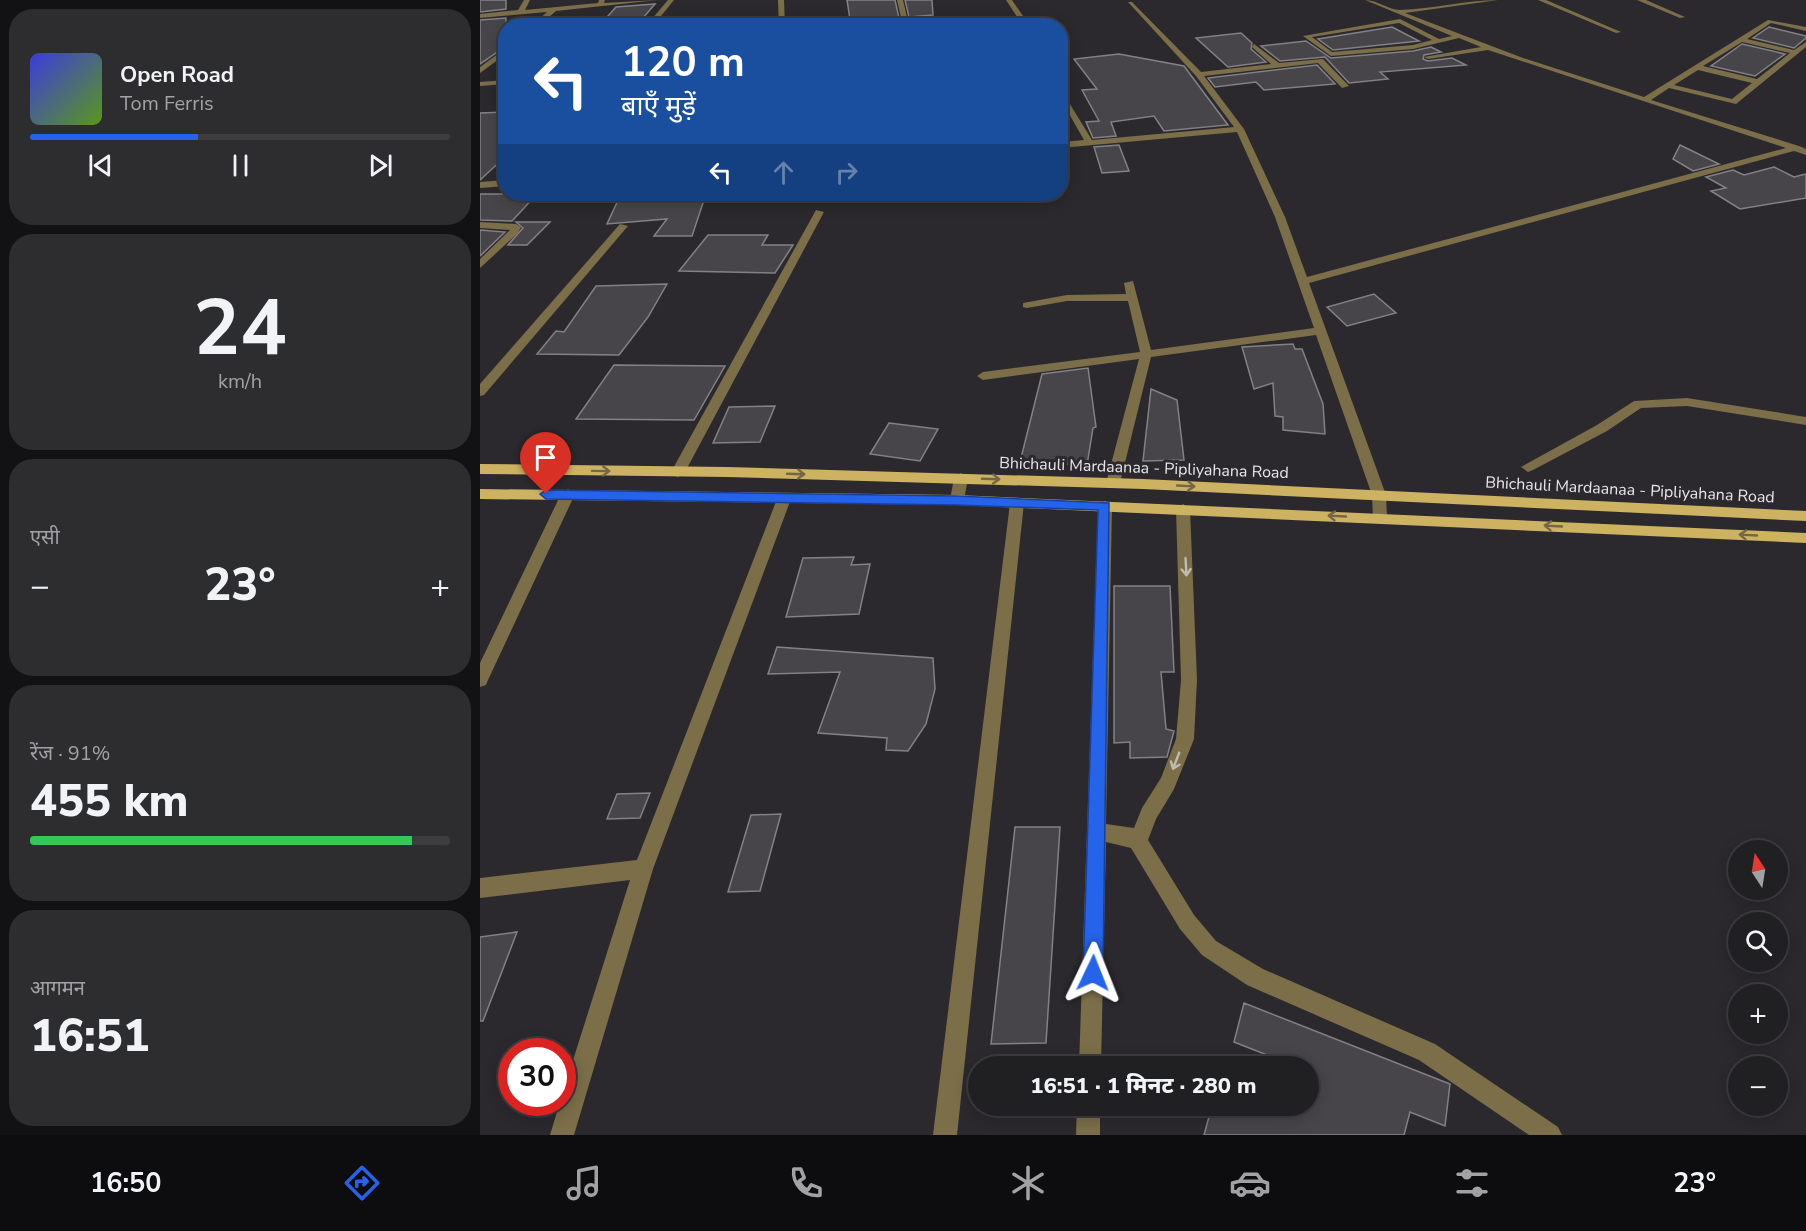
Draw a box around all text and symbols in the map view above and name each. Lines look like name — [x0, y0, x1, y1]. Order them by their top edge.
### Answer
text: 120 m — [621, 34, 745, 91]
icon: left — [522, 42, 600, 120]
text: Open Road — [120, 60, 234, 90]
text: बाएँ मुड़ें — [621, 88, 696, 125]
text: Tom Ferris — [120, 90, 214, 117]
icon: previous — [84, 149, 117, 182]
icon: pause — [224, 149, 257, 182]
icon: next — [364, 149, 397, 182]
icon: left — [704, 156, 737, 189]
icon: ahead — [767, 156, 800, 189]
icon: right — [830, 156, 863, 189]
text: 24 — [193, 275, 287, 382]
text: km/h — [218, 368, 262, 395]
pin — [520, 432, 571, 494]
icon: arrive — [529, 441, 562, 474]
street label: Bhichauli Mardaanaa - Pipliyahana Road — [999, 452, 1289, 484]
one-way arrow — [591, 465, 611, 476]
one-way arrow — [786, 468, 806, 479]
street label: Bhichauli Mardaanaa - Pipliyahana Road — [1485, 471, 1775, 509]
one-way arrow — [981, 474, 1001, 485]
one-way arrow — [1176, 480, 1196, 491]
one-way arrow — [1328, 511, 1347, 522]
one-way arrow — [1543, 520, 1563, 532]
text: एसी — [30, 524, 60, 551]
one-way arrow — [1738, 529, 1758, 540]
text: 23° — [204, 555, 276, 616]
one-way arrow — [1180, 557, 1191, 577]
text: − — [30, 564, 50, 609]
text: + — [430, 564, 450, 609]
text: रेंज · 91% — [30, 740, 110, 767]
one-way arrow — [1170, 751, 1181, 769]
text: 455 km — [30, 771, 189, 832]
north arrow — [1728, 840, 1788, 900]
map controls — [1728, 840, 1788, 1116]
button: search — [1728, 912, 1788, 972]
position arrow — [1061, 941, 1125, 1005]
text: आगमन — [30, 975, 85, 1002]
button: + — [1728, 984, 1788, 1044]
text: 16:51 — [30, 1006, 150, 1067]
speed limit sign: 30 — [498, 1038, 576, 1116]
button: − — [1728, 1056, 1788, 1116]
text: 16:51 · 1 मिनट · 280 m — [1030, 1071, 1257, 1101]
icon: directions — [341, 1162, 383, 1204]
icon: music — [563, 1162, 605, 1204]
icon: phone — [785, 1162, 827, 1204]
icon: climate — [1007, 1162, 1049, 1204]
icon: car — [1229, 1162, 1271, 1204]
icon: filters — [1451, 1162, 1493, 1204]
text: 16:50 — [90, 1165, 161, 1202]
text: 23° — [1673, 1165, 1716, 1202]

